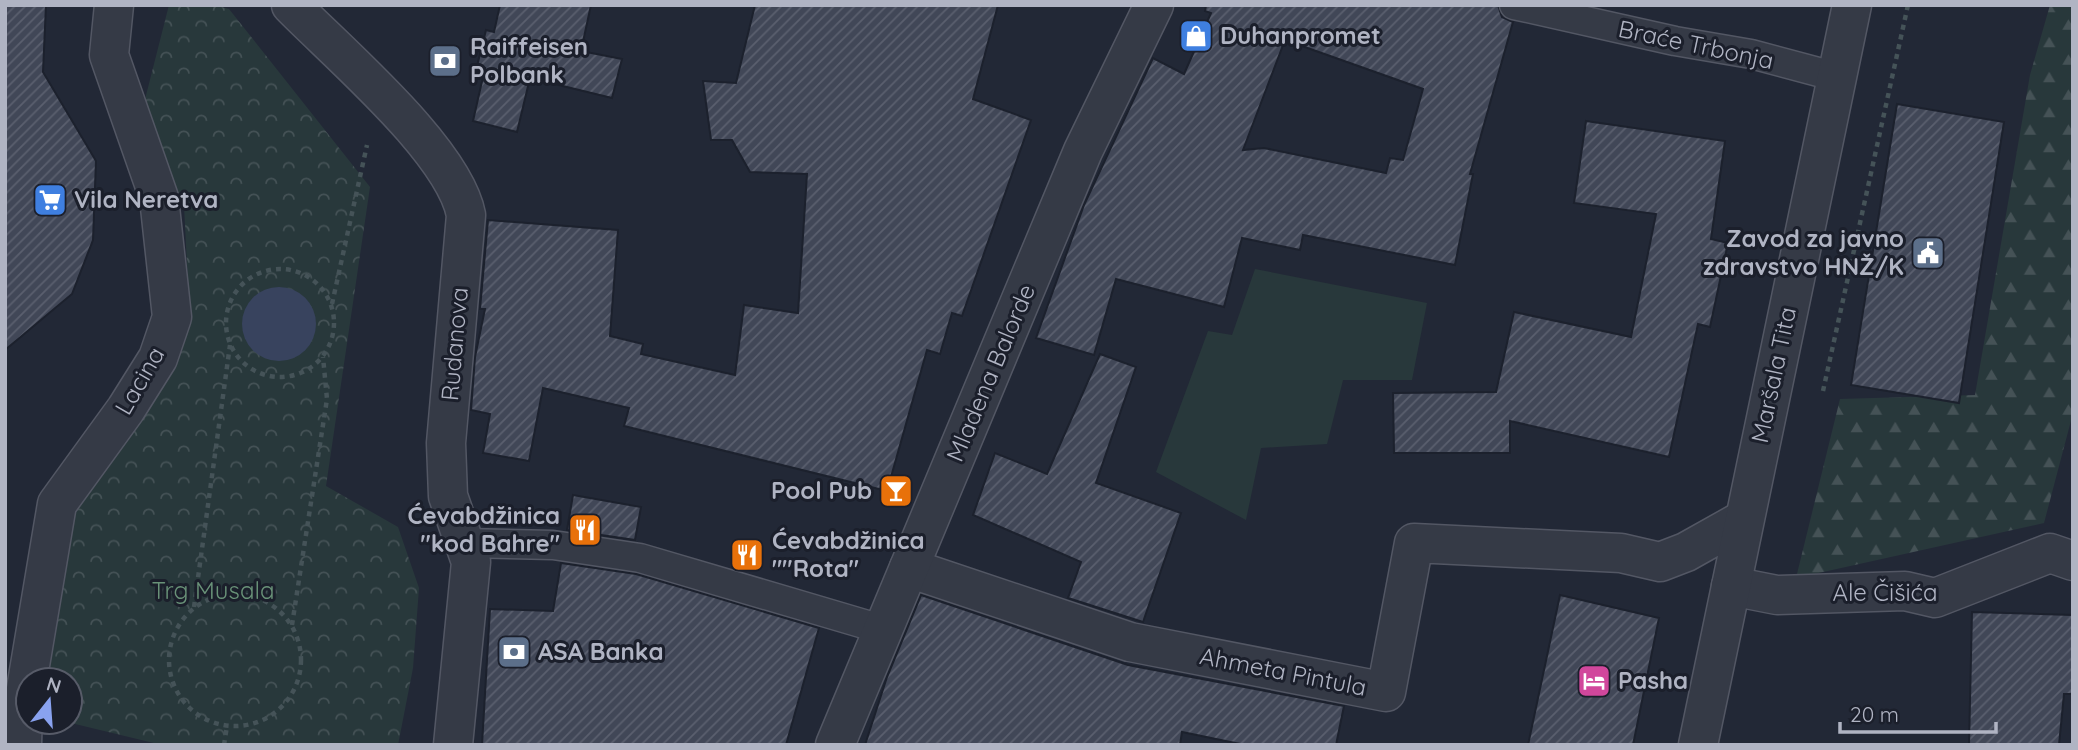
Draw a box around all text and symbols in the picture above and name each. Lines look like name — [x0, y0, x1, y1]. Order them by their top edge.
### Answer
street label: Braće Trbonja — [1616, 13, 1777, 75]
shop icon: Duhanpromet — [1177, 17, 1215, 55]
place label: Duhanpromet — [1220, 20, 1381, 50]
place label: Raiffeisen Polbank — [470, 31, 588, 89]
bank icon: Raiffeisen Polbank — [426, 42, 464, 80]
supermarket icon: Vila Neretva — [31, 181, 69, 219]
place label: Vila Neretva — [74, 184, 218, 214]
place label: Zavod za javno zdravstvo HNŽ/K — [1703, 223, 1904, 281]
public building icon: Zavod za javno zdravstvo HNŽ/K — [1909, 234, 1947, 272]
street label: Mladena Balorde — [939, 279, 1041, 466]
street label: Rudanova — [434, 286, 474, 402]
street label: Maršala Tita — [1744, 304, 1802, 446]
street label: Lacina — [108, 341, 170, 420]
bar icon: Pool Pub — [877, 472, 915, 510]
place label: Pool Pub — [771, 475, 872, 505]
place label: Ćevabdžinica "kod Bahre" — [407, 500, 560, 558]
restaurant icon: Ćevabdžinica "kod Bahre" — [566, 511, 604, 549]
place label: Ćevabdžinica ""Rota" — [772, 525, 925, 583]
restaurant icon: Ćevabdžinica ""Rota" — [728, 536, 766, 574]
park label: Trg Musala — [151, 575, 275, 605]
street label: Ale Čišića — [1832, 577, 1938, 607]
bank icon: ASA Banka — [495, 633, 533, 671]
place label: ASA Banka — [538, 636, 663, 666]
street label: Ahmeta Pintula — [1197, 640, 1369, 702]
hotel icon: Pasha — [1575, 662, 1613, 700]
place label: Pasha — [1618, 665, 1688, 695]
north arrow — [14, 666, 84, 736]
text: N — [44, 671, 64, 698]
scale bar — [1840, 690, 1996, 734]
text: 20 m — [1850, 701, 1899, 727]

